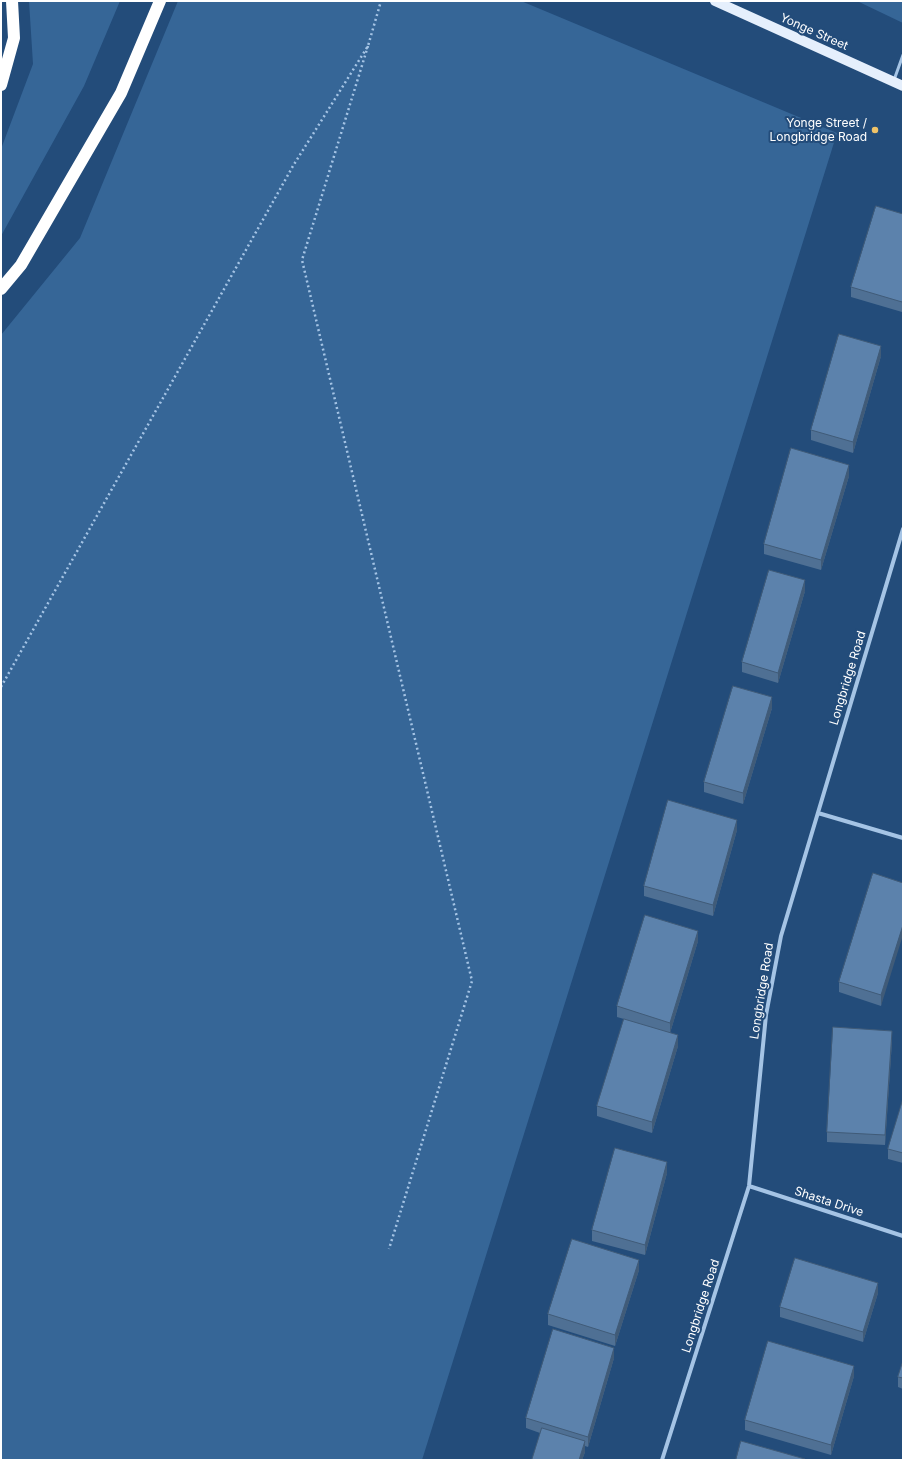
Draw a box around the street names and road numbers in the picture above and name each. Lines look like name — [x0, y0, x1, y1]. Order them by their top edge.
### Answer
street label: Yonge Street — [778, 11, 850, 53]
street label: Longbridge Road — [827, 629, 869, 727]
street label: Longbridge Road — [747, 942, 777, 1040]
street label: Shasta Drive — [793, 1184, 865, 1220]
street label: Longbridge Road — [679, 1257, 723, 1355]

